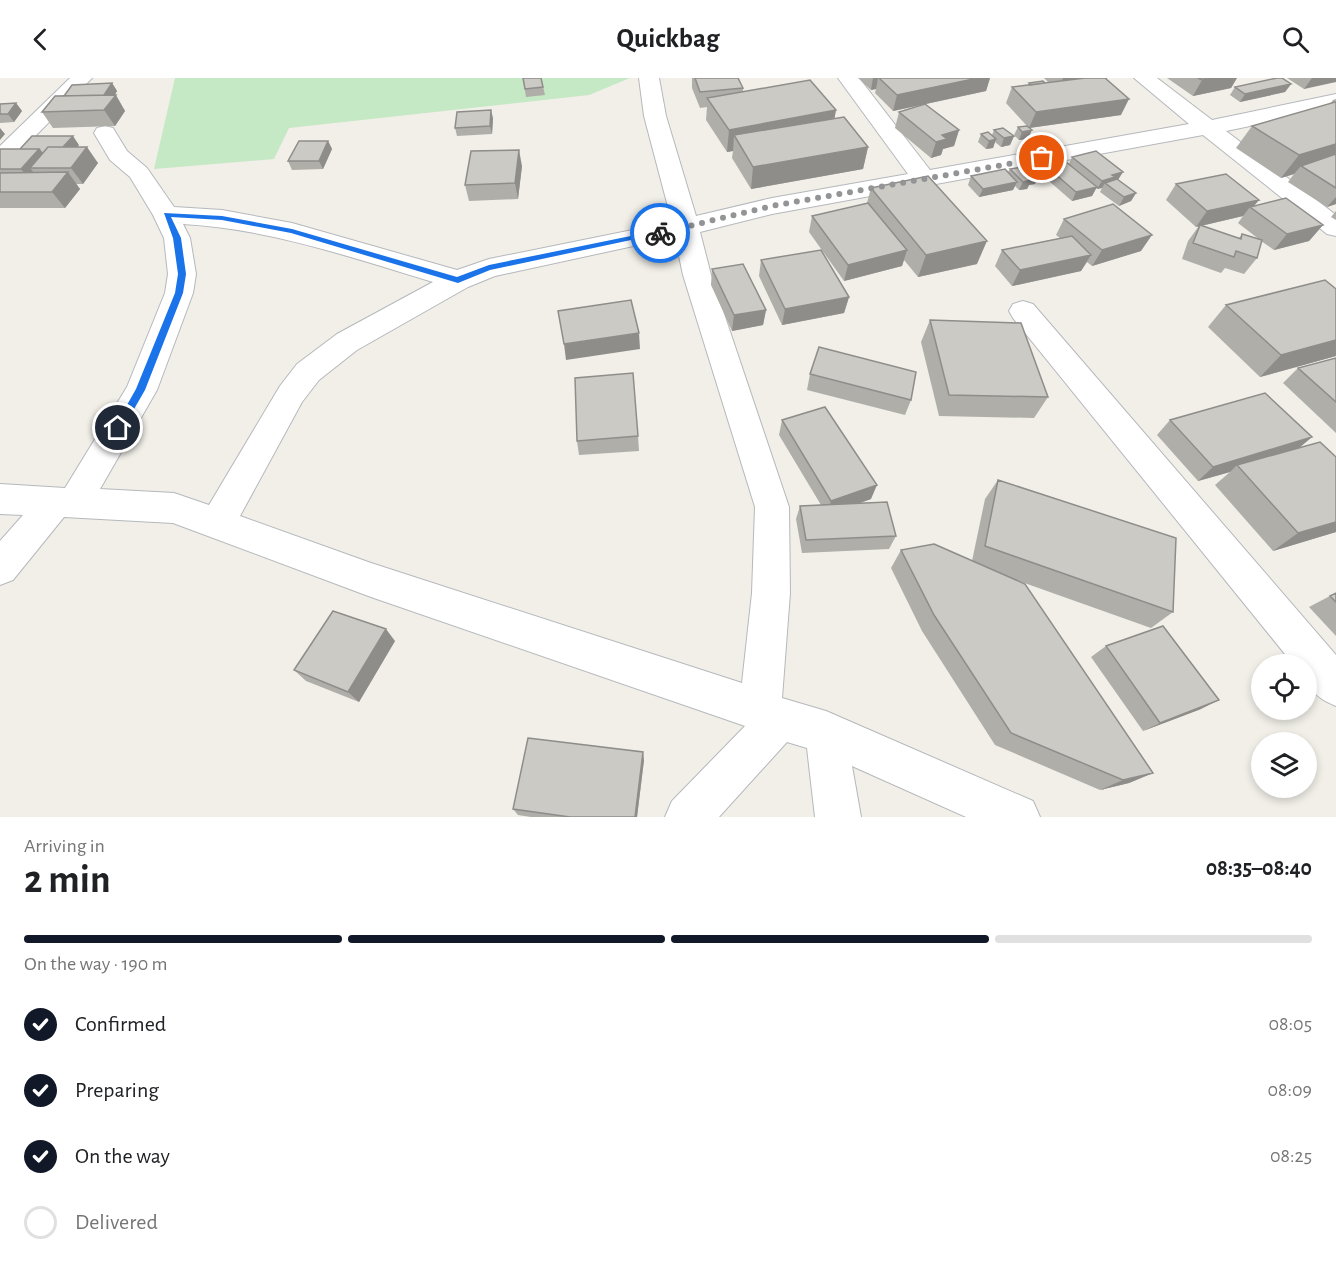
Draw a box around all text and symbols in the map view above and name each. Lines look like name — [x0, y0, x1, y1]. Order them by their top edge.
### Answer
icon: back — [24, 23, 57, 56]
icon: search — [1279, 23, 1312, 56]
text: Quickbag — [617, 25, 719, 52]
pin — [1016, 132, 1067, 183]
icon: bag — [1025, 141, 1058, 174]
courier — [630, 203, 690, 263]
icon: bike — [644, 217, 677, 250]
pin — [92, 402, 143, 453]
icon: home — [101, 411, 134, 444]
map controls — [1251, 654, 1317, 798]
button: locate — [1251, 654, 1317, 720]
button: layers — [1251, 732, 1317, 798]
text: Arriving in — [24, 836, 105, 856]
text: 08:35–08:40 — [1206, 857, 1312, 879]
text: 2 min — [24, 861, 111, 900]
text: On the way · 190 m — [24, 954, 168, 974]
icon: check — [24, 1008, 57, 1041]
text: Confirmed — [75, 1013, 166, 1035]
text: 08:05 — [1268, 1014, 1312, 1034]
icon: check — [24, 1074, 57, 1107]
text: Preparing — [75, 1079, 159, 1101]
text: 08:09 — [1267, 1080, 1312, 1100]
icon: check — [24, 1140, 57, 1173]
text: On the way — [75, 1145, 170, 1167]
text: 08:25 — [1270, 1146, 1312, 1166]
text: Delivered — [75, 1211, 158, 1233]

